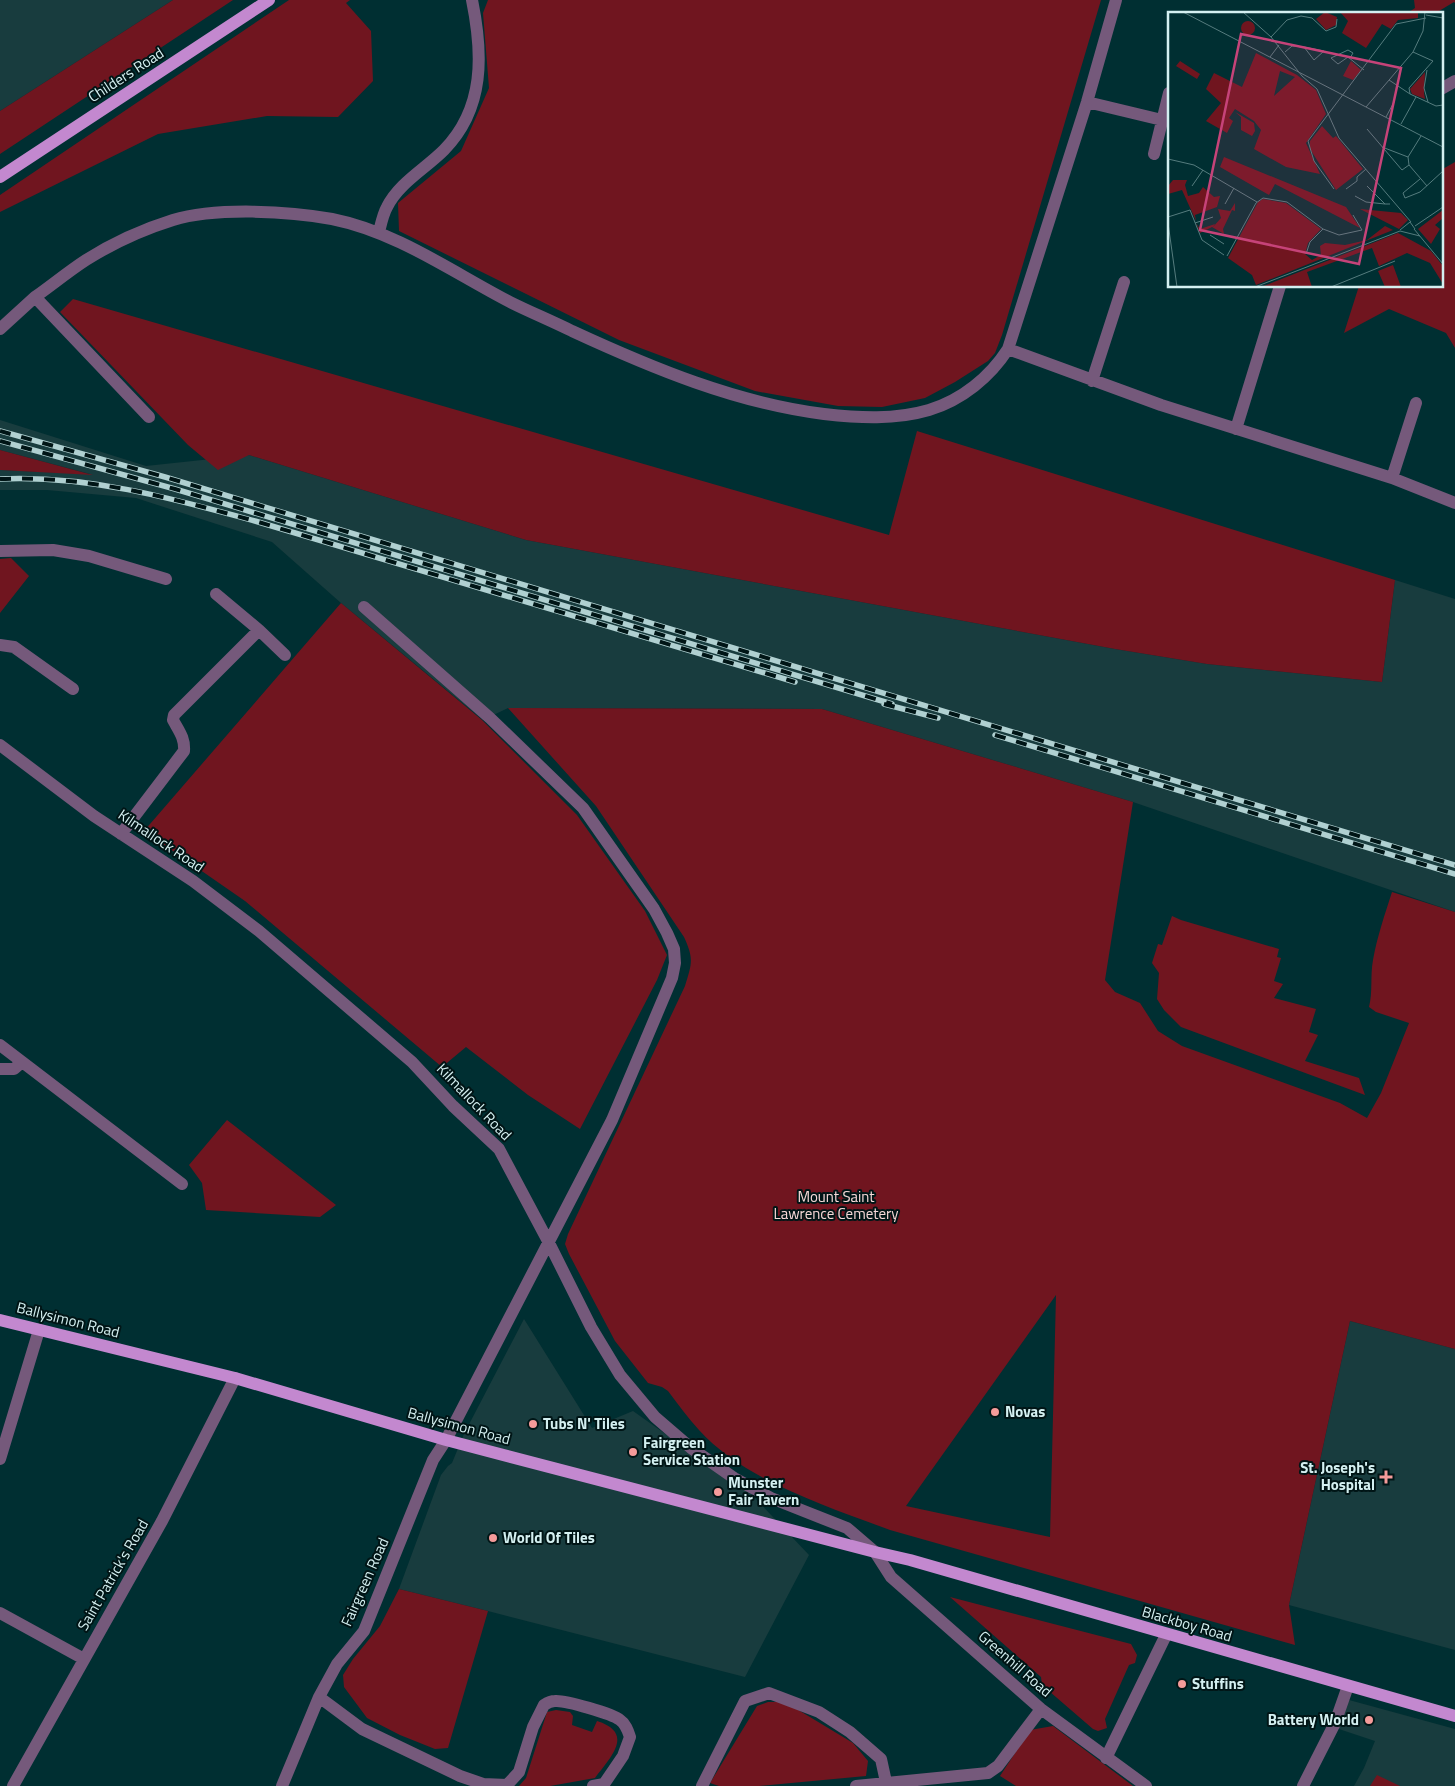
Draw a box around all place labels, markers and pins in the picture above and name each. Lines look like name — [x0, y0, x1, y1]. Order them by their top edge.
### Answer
place label: Novas — [1005, 1400, 1045, 1423]
marker: Novas — [989, 1406, 1001, 1418]
place label: Tubs N' Tiles — [543, 1412, 625, 1435]
marker: Tubs N' Tiles — [527, 1418, 539, 1430]
place label: Fairgreen Service Station — [643, 1431, 740, 1471]
marker: Fairgreen Service Station — [627, 1446, 639, 1458]
place label: St. Joseph's Hospital — [1300, 1456, 1375, 1496]
marker: St. Joseph's Hospital — [1379, 1470, 1393, 1484]
place label: Munster Fair Tavern — [728, 1471, 799, 1511]
marker: Munster Fair Tavern — [712, 1486, 724, 1498]
place label: World Of Tiles — [503, 1526, 595, 1549]
marker: World Of Tiles — [487, 1532, 499, 1544]
place label: Stuffins — [1192, 1672, 1244, 1695]
marker: Stuffins — [1176, 1678, 1188, 1690]
place label: Battery World — [1268, 1708, 1359, 1731]
marker: Battery World — [1363, 1714, 1375, 1726]

